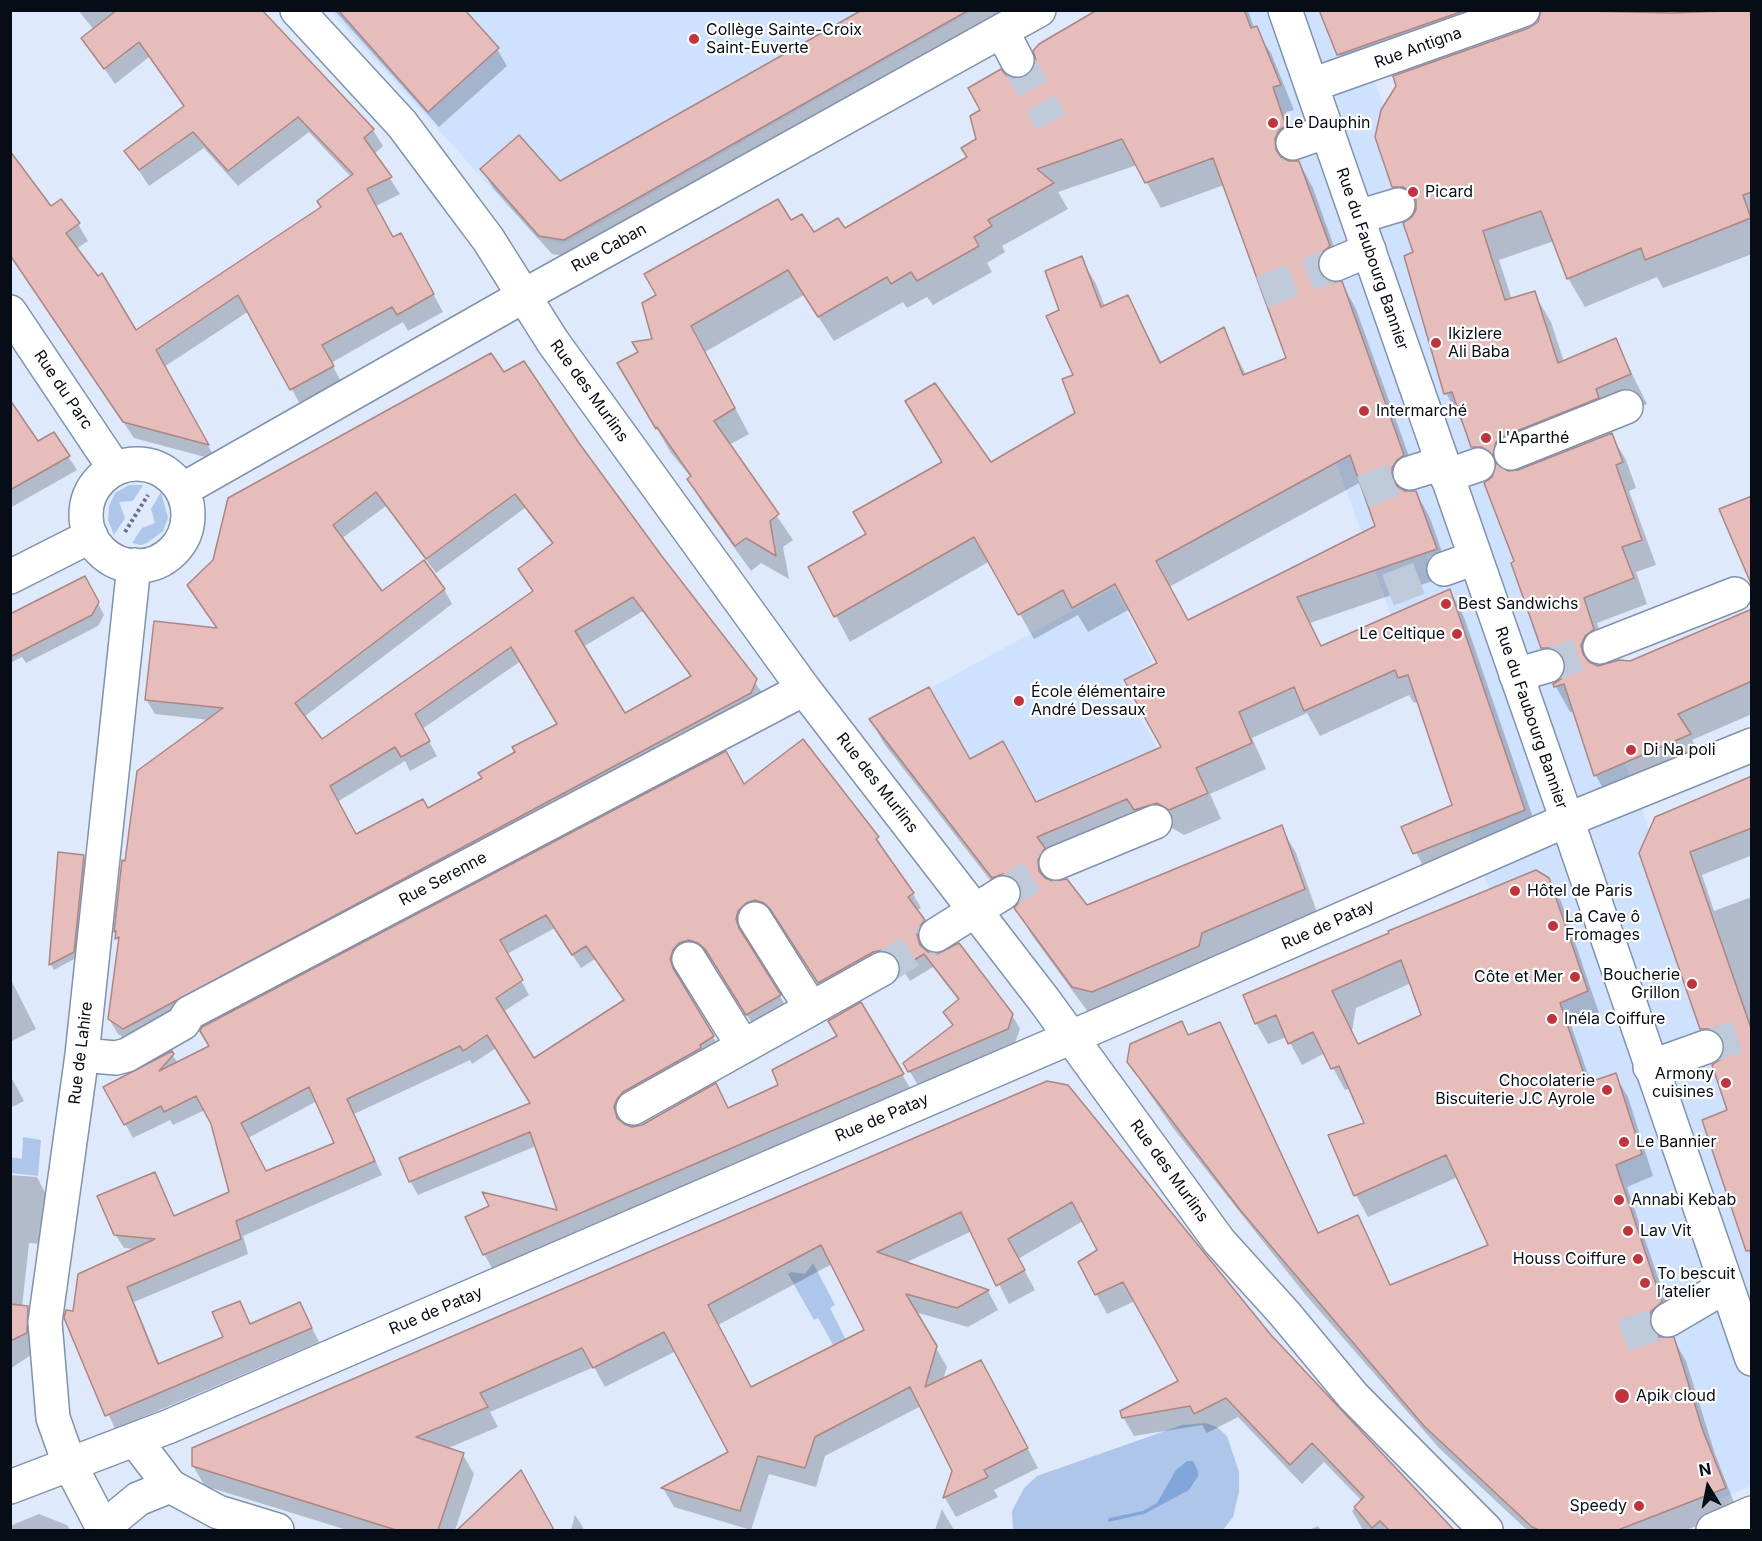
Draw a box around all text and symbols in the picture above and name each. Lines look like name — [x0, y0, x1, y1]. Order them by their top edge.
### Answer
place label: Collège Sainte-Croix Saint-Euverte — [706, 20, 862, 58]
street label: Rue Antigna — [1372, 23, 1464, 73]
marker: Collège Sainte-Croix Saint-Euverte — [687, 32, 701, 46]
place label: Le Dauphin — [1285, 113, 1370, 133]
marker: Le Dauphin — [1266, 116, 1280, 130]
street label: Rue du Faubourg Bannier — [1332, 165, 1412, 353]
place label: Picard — [1425, 182, 1473, 202]
marker: Picard — [1406, 185, 1420, 199]
street label: Rue Caban — [568, 220, 650, 276]
place label: Ikizlere Ali Baba — [1448, 324, 1510, 362]
street label: Rue des Murlins — [546, 336, 632, 446]
marker: Ikizlere Ali Baba — [1429, 336, 1443, 350]
street label: Rue du Parc — [29, 347, 97, 433]
place label: Intermarché — [1376, 401, 1467, 421]
marker: Intermarché — [1357, 404, 1371, 418]
place label: L'Aparthé — [1498, 428, 1569, 448]
marker: L'Aparthé — [1479, 431, 1493, 445]
place label: Best Sandwichs — [1458, 594, 1578, 614]
marker: Best Sandwichs — [1439, 597, 1453, 611]
place label: Le Celtique — [1359, 624, 1445, 644]
street label: Rue du Faubourg Bannier — [1491, 624, 1571, 812]
marker: Le Celtique — [1450, 627, 1464, 641]
place label: École élémentaire André Dessaux — [1031, 682, 1166, 720]
marker: École élémentaire André Dessaux — [1012, 694, 1026, 708]
street label: Rue des Murlins — [832, 729, 922, 837]
place label: Di Na poli — [1643, 740, 1716, 760]
marker: Di Na poli — [1624, 743, 1638, 757]
street label: Rue Serenne — [396, 848, 490, 910]
place label: Hôtel de Paris — [1527, 881, 1633, 901]
marker: Hôtel de Paris — [1508, 884, 1522, 898]
street label: Rue de Patay — [1279, 896, 1377, 954]
place label: La Cave ô Fromages — [1565, 907, 1640, 945]
marker: La Cave ô Fromages — [1546, 919, 1560, 933]
place label: Boucherie Grillon — [1603, 965, 1680, 1003]
place label: Côte et Mer — [1474, 967, 1563, 987]
marker: Côte et Mer — [1568, 970, 1582, 984]
marker: Boucherie Grillon — [1685, 977, 1699, 991]
street label: Rue de Lahire — [65, 1000, 97, 1106]
place label: Inéla Coiffure — [1564, 1009, 1665, 1029]
marker: Inéla Coiffure — [1545, 1012, 1559, 1026]
place label: Armony cuisines — [1652, 1064, 1714, 1102]
place label: Chocolaterie Biscuiterie J.C Ayrole — [1435, 1071, 1595, 1109]
marker: Armony cuisines — [1719, 1076, 1733, 1090]
marker: Chocolaterie Biscuiterie J.C Ayrole — [1600, 1083, 1614, 1097]
street label: Rue de Patay — [832, 1090, 932, 1146]
street label: Rue des Murlins — [1126, 1116, 1212, 1226]
place label: Le Bannier — [1636, 1132, 1716, 1152]
marker: Le Bannier — [1617, 1135, 1631, 1149]
place label: Annabi Kebab — [1631, 1190, 1736, 1210]
marker: Annabi Kebab — [1612, 1193, 1626, 1207]
place label: Lav Vit — [1640, 1221, 1691, 1241]
marker: Lav Vit — [1621, 1224, 1635, 1238]
place label: Houss Coiffure — [1513, 1249, 1626, 1269]
marker: Houss Coiffure — [1631, 1252, 1645, 1266]
place label: To bescuit l’atelier — [1657, 1264, 1735, 1302]
marker: To bescuit l’atelier — [1638, 1276, 1652, 1290]
street label: Rue de Patay — [386, 1283, 486, 1339]
place label: Apik cloud — [1636, 1386, 1716, 1406]
marker: Apik cloud — [1613, 1387, 1631, 1405]
north arrow — [1678, 1457, 1738, 1517]
text: N — [1697, 1458, 1713, 1480]
place label: Speedy — [1569, 1496, 1627, 1516]
marker: Speedy — [1632, 1499, 1646, 1513]

